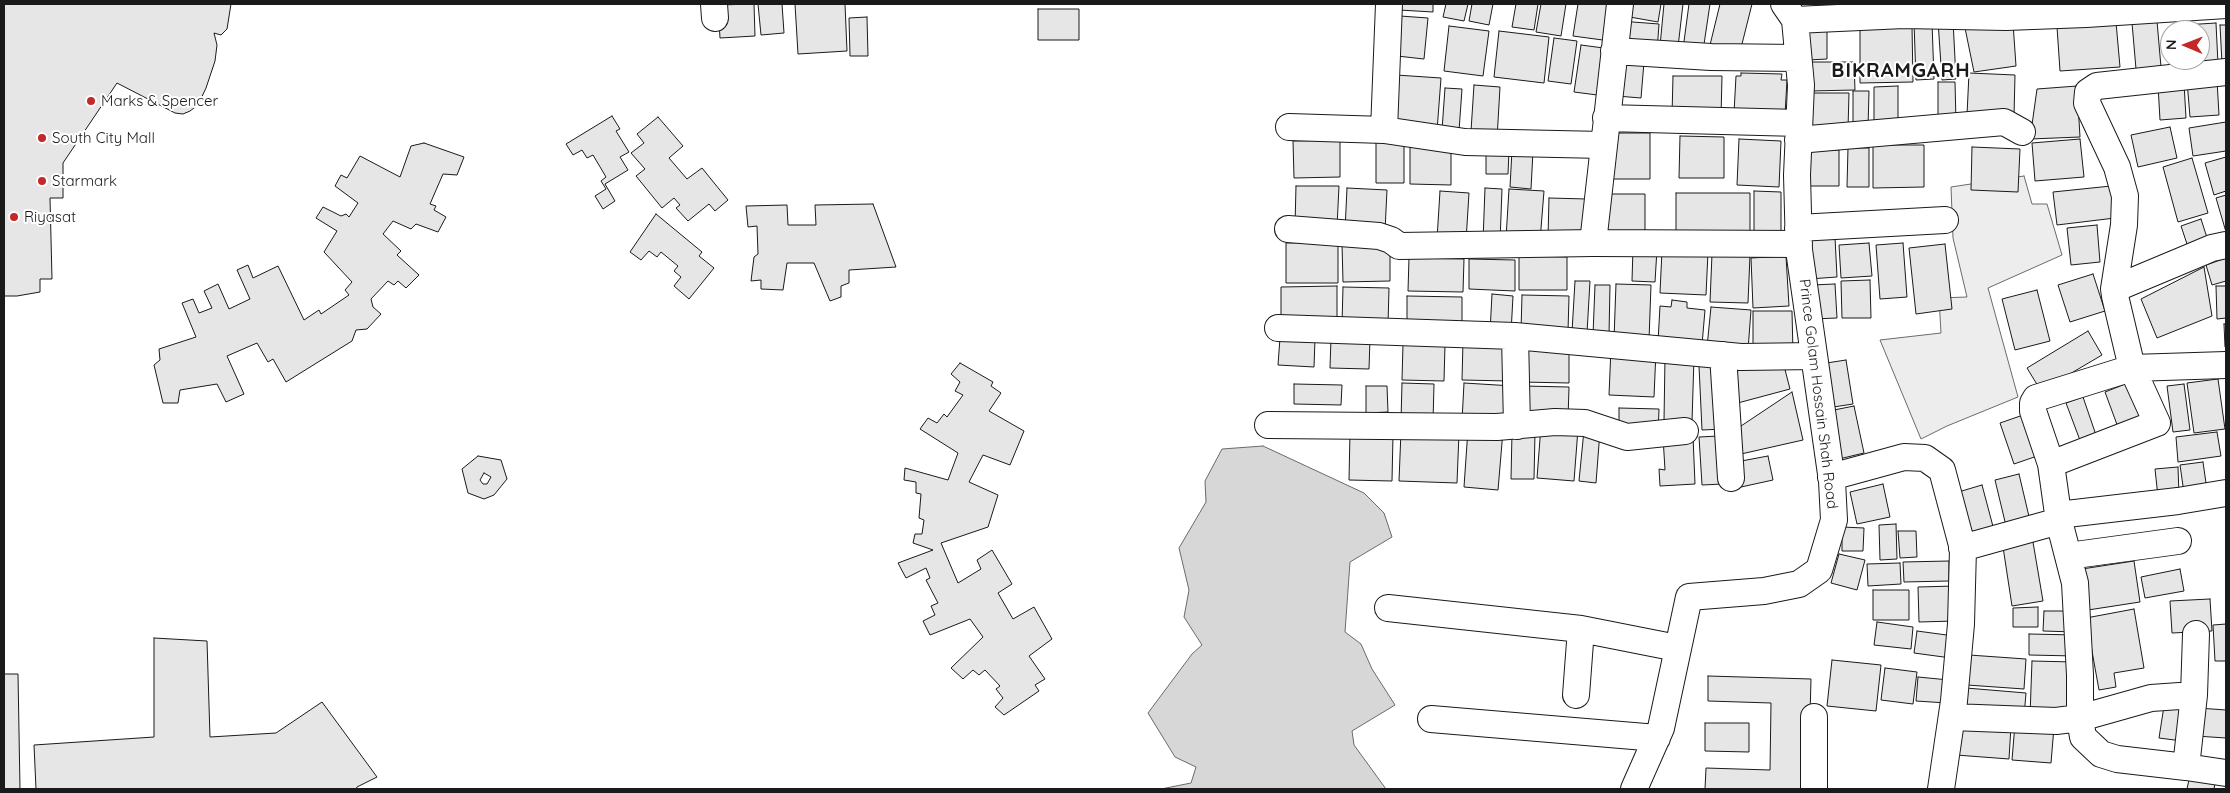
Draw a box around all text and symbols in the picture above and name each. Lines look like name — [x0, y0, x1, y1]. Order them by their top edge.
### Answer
north arrow — [2160, 20, 2210, 70]
text: N — [2162, 39, 2180, 50]
district label: BIKRAMGARH — [1830, 59, 1972, 83]
place label: Marks & Spencer — [101, 92, 218, 110]
marker: Marks & Spencer — [85, 95, 97, 107]
place label: South City Mall — [52, 129, 155, 147]
marker: South City Mall — [36, 132, 48, 144]
place label: Starmark — [52, 172, 117, 190]
marker: Starmark — [36, 175, 48, 187]
place label: Riyasat — [24, 208, 76, 226]
marker: Riyasat — [8, 211, 20, 223]
street label: Prince Golam Hossain Shah Road — [1795, 278, 1841, 510]

